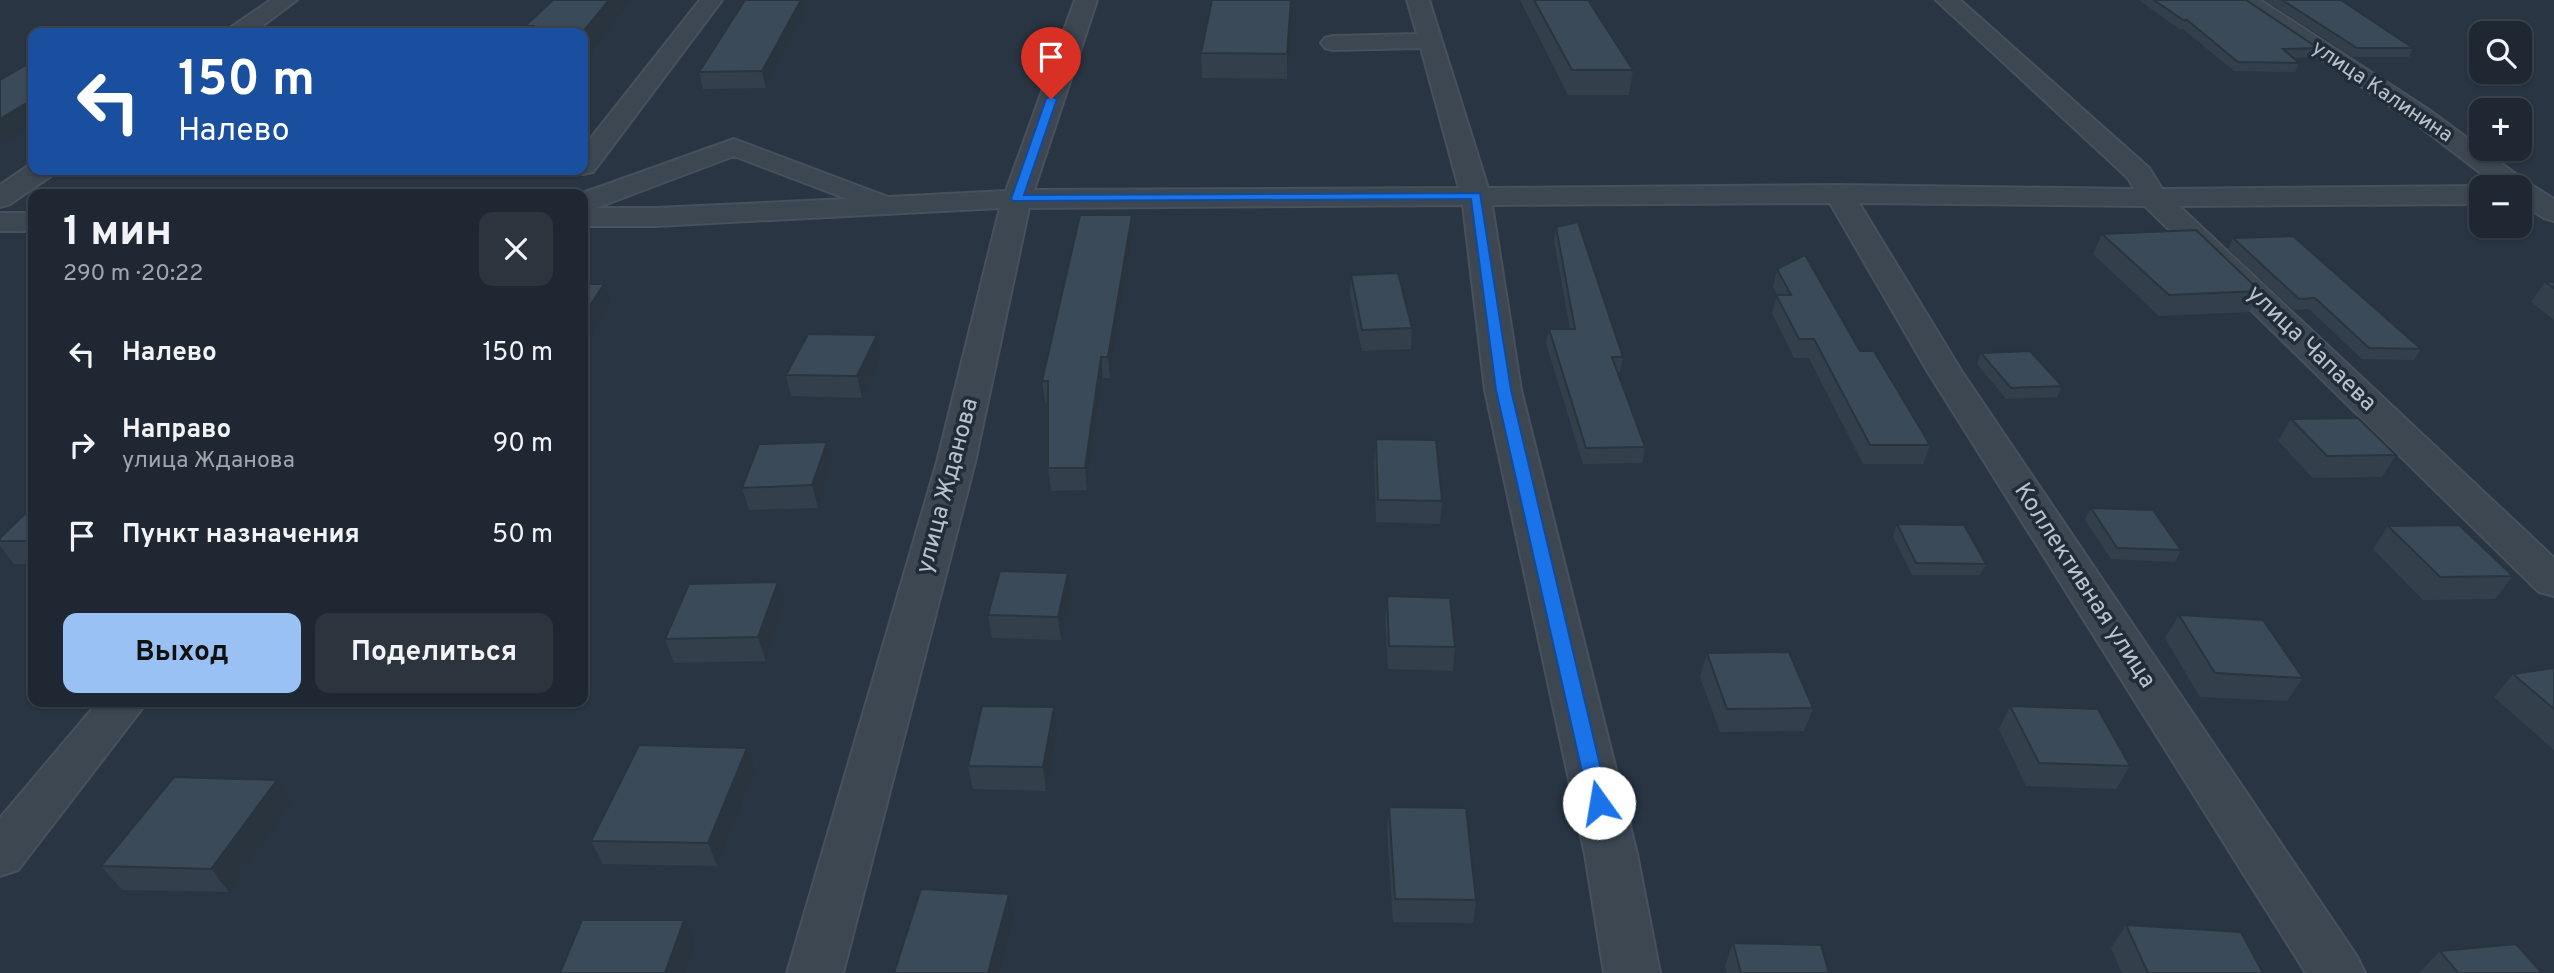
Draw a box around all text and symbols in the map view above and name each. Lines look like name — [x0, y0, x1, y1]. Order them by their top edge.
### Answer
map controls — [2469, 21, 2532, 238]
button: search — [2469, 21, 2532, 84]
pin — [1021, 27, 1081, 99]
street label: улица Калинина — [2306, 35, 2458, 149]
icon: arrive — [1032, 38, 1070, 76]
text: 150 m — [178, 51, 315, 113]
icon: left — [63, 56, 154, 147]
button: + — [2469, 98, 2532, 161]
text: Налево — [178, 112, 290, 152]
button: − — [2469, 175, 2532, 238]
text: 1 мин — [63, 207, 172, 260]
button: close — [479, 212, 553, 286]
text: 290 m · 20:22 — [63, 260, 203, 289]
street label: улица Чапаева — [2240, 279, 2382, 419]
icon: left — [63, 335, 101, 373]
text: Налево — [122, 337, 217, 370]
text: 150 m — [482, 337, 553, 370]
street label: улица Жданова — [910, 395, 986, 577]
text: Направо — [122, 414, 231, 447]
icon: right — [63, 426, 101, 464]
text: 90 m — [493, 428, 553, 461]
text: улица Жданова — [122, 447, 295, 476]
street label: Коллективная улица — [2006, 478, 2162, 694]
icon: arrive — [63, 517, 101, 555]
text: Пункт назначения — [122, 519, 360, 552]
text: 50 m — [492, 519, 553, 552]
button: Выход — [63, 613, 301, 693]
button: Поделиться — [315, 613, 553, 693]
position arrow — [1562, 766, 1636, 840]

